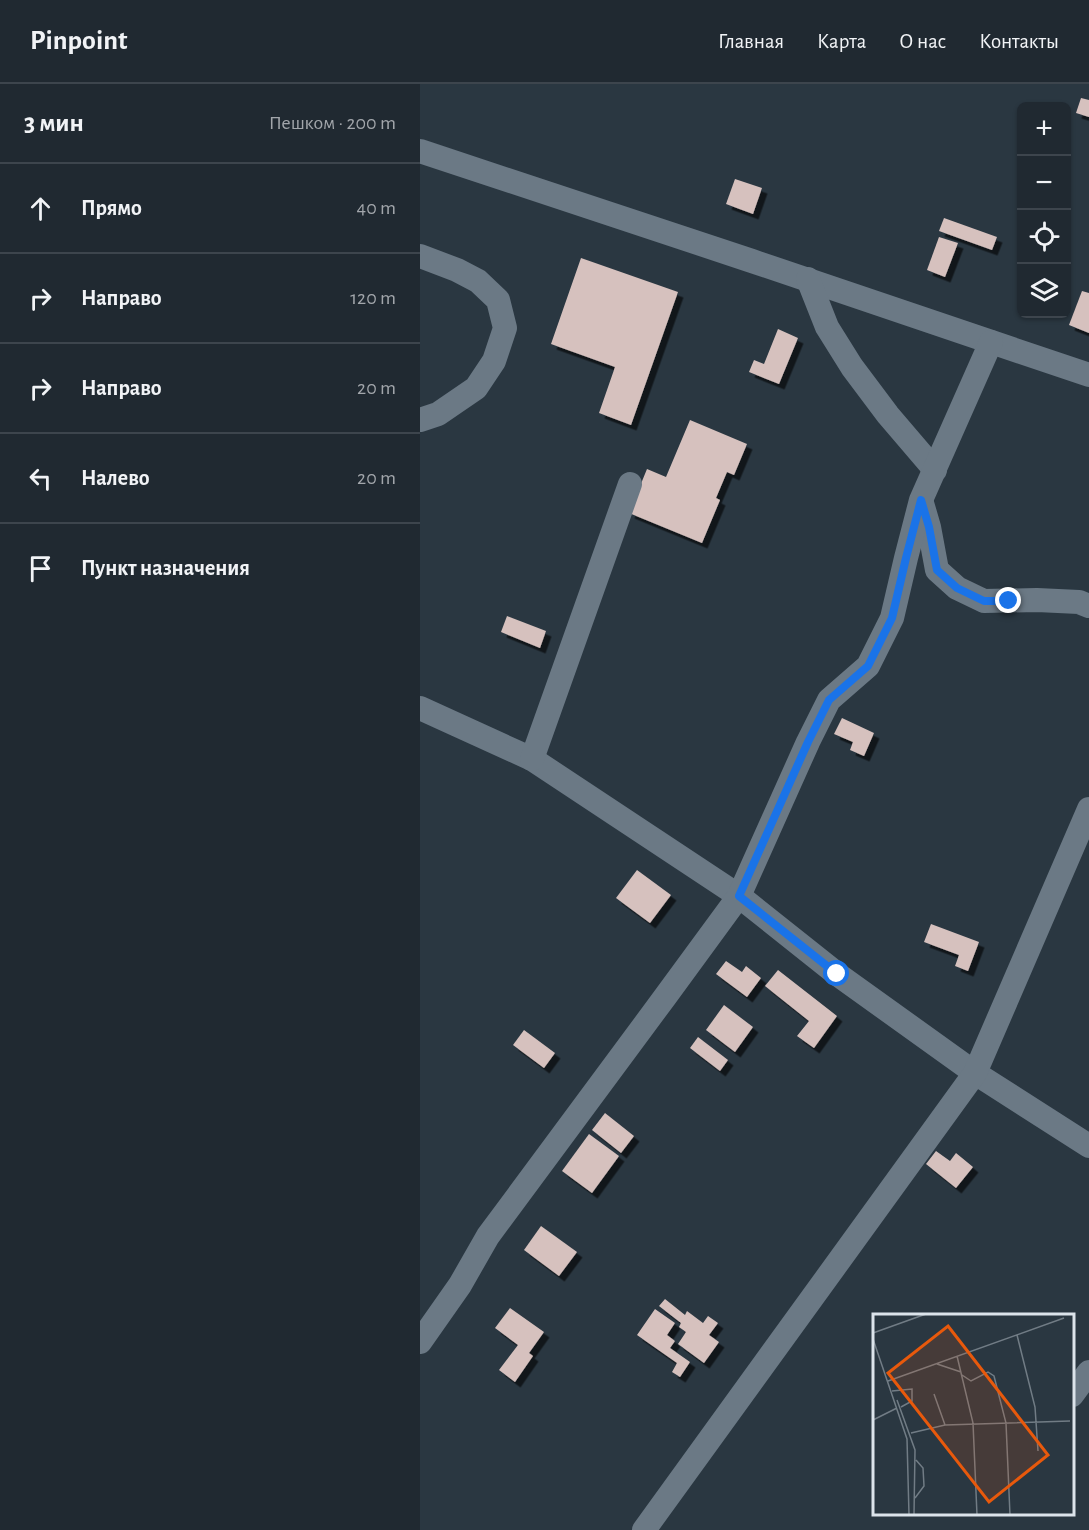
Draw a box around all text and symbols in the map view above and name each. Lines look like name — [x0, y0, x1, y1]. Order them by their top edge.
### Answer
text: Pinpoint — [30, 27, 128, 55]
text: Главная — [718, 31, 784, 52]
text: Карта — [817, 31, 866, 52]
text: О нас — [899, 31, 946, 52]
text: Контакты — [979, 31, 1059, 52]
map controls — [1017, 102, 1071, 318]
button: + — [1017, 102, 1071, 156]
text: 3 мин — [24, 110, 84, 136]
text: Пешком · 200 m — [269, 113, 396, 133]
button: − — [1017, 156, 1071, 210]
icon: ahead — [24, 192, 57, 225]
text: Прямо — [81, 197, 142, 219]
text: 40 m — [357, 198, 396, 218]
button: locate — [1017, 210, 1071, 264]
button: layers — [1017, 264, 1071, 318]
icon: right — [24, 282, 57, 315]
text: Направо — [81, 287, 162, 309]
text: 120 m — [350, 288, 396, 308]
icon: right — [24, 372, 57, 405]
text: Направо — [81, 377, 162, 399]
text: 20 m — [357, 378, 396, 398]
icon: left — [24, 462, 57, 495]
text: Налево — [81, 467, 150, 489]
text: 20 m — [357, 468, 396, 488]
icon: arrive — [24, 552, 57, 585]
text: Пункт назначения — [81, 557, 250, 579]
route end — [995, 587, 1021, 613]
route start — [823, 960, 849, 986]
inset map — [873, 1314, 1074, 1515]

